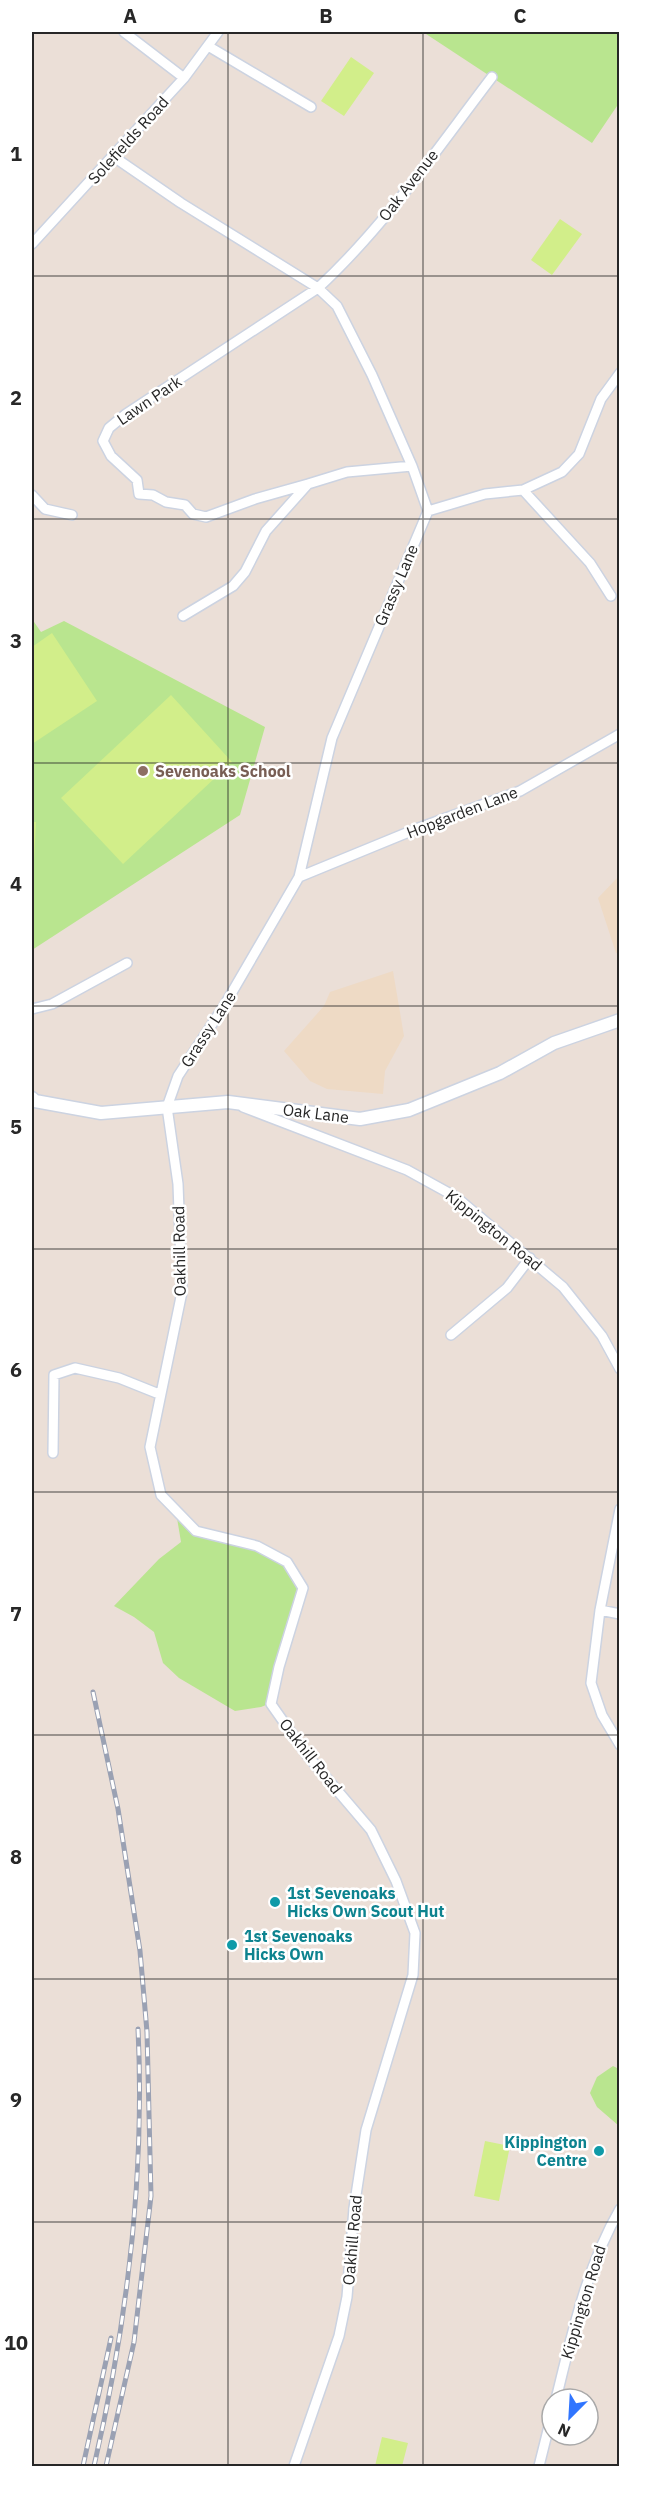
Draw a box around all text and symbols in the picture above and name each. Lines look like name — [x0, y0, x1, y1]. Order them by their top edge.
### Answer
text: A — [123, 2, 137, 29]
text: B — [319, 2, 333, 29]
text: C — [513, 2, 527, 29]
street label: Solefields Road — [83, 92, 173, 188]
text: 1 — [10, 140, 22, 167]
street label: Oak Avenue — [374, 145, 442, 225]
street label: Lawn Park — [113, 371, 186, 429]
text: 2 — [10, 384, 22, 411]
street label: Grassy Lane — [370, 541, 422, 629]
text: 3 — [10, 627, 22, 654]
place label: Sevenoaks School — [155, 761, 291, 781]
marker: Sevenoaks School — [136, 764, 150, 778]
street label: Hopgarden Lane — [404, 782, 521, 842]
text: 4 — [10, 870, 22, 897]
street label: Grassy Lane — [176, 987, 240, 1071]
street label: Oak Lane — [282, 1099, 350, 1127]
text: 5 — [10, 1113, 22, 1140]
street label: Kippington Road — [442, 1185, 546, 1275]
street label: Oakhill Road — [168, 1206, 190, 1296]
text: 6 — [10, 1356, 22, 1383]
text: 7 — [10, 1600, 22, 1627]
street label: Oakhill Road — [275, 1714, 347, 1798]
text: 8 — [10, 1843, 22, 1870]
place label: 1st Sevenoaks Hicks Own Scout Hut — [287, 1883, 444, 1921]
marker: 1st Sevenoaks Hicks Own Scout Hut — [268, 1895, 282, 1909]
place label: 1st Sevenoaks Hicks Own — [244, 1926, 353, 1964]
marker: 1st Sevenoaks Hicks Own — [225, 1938, 239, 1952]
text: 9 — [10, 2086, 22, 2113]
place label: Kippington Centre — [504, 2132, 587, 2170]
marker: Kippington Centre — [592, 2144, 606, 2158]
street label: Oakhill Road — [338, 2194, 366, 2286]
street label: Kippington Road — [556, 2242, 610, 2362]
text: 10 — [4, 2329, 28, 2356]
north arrow — [540, 2387, 600, 2447]
text: N — [555, 2419, 573, 2442]

